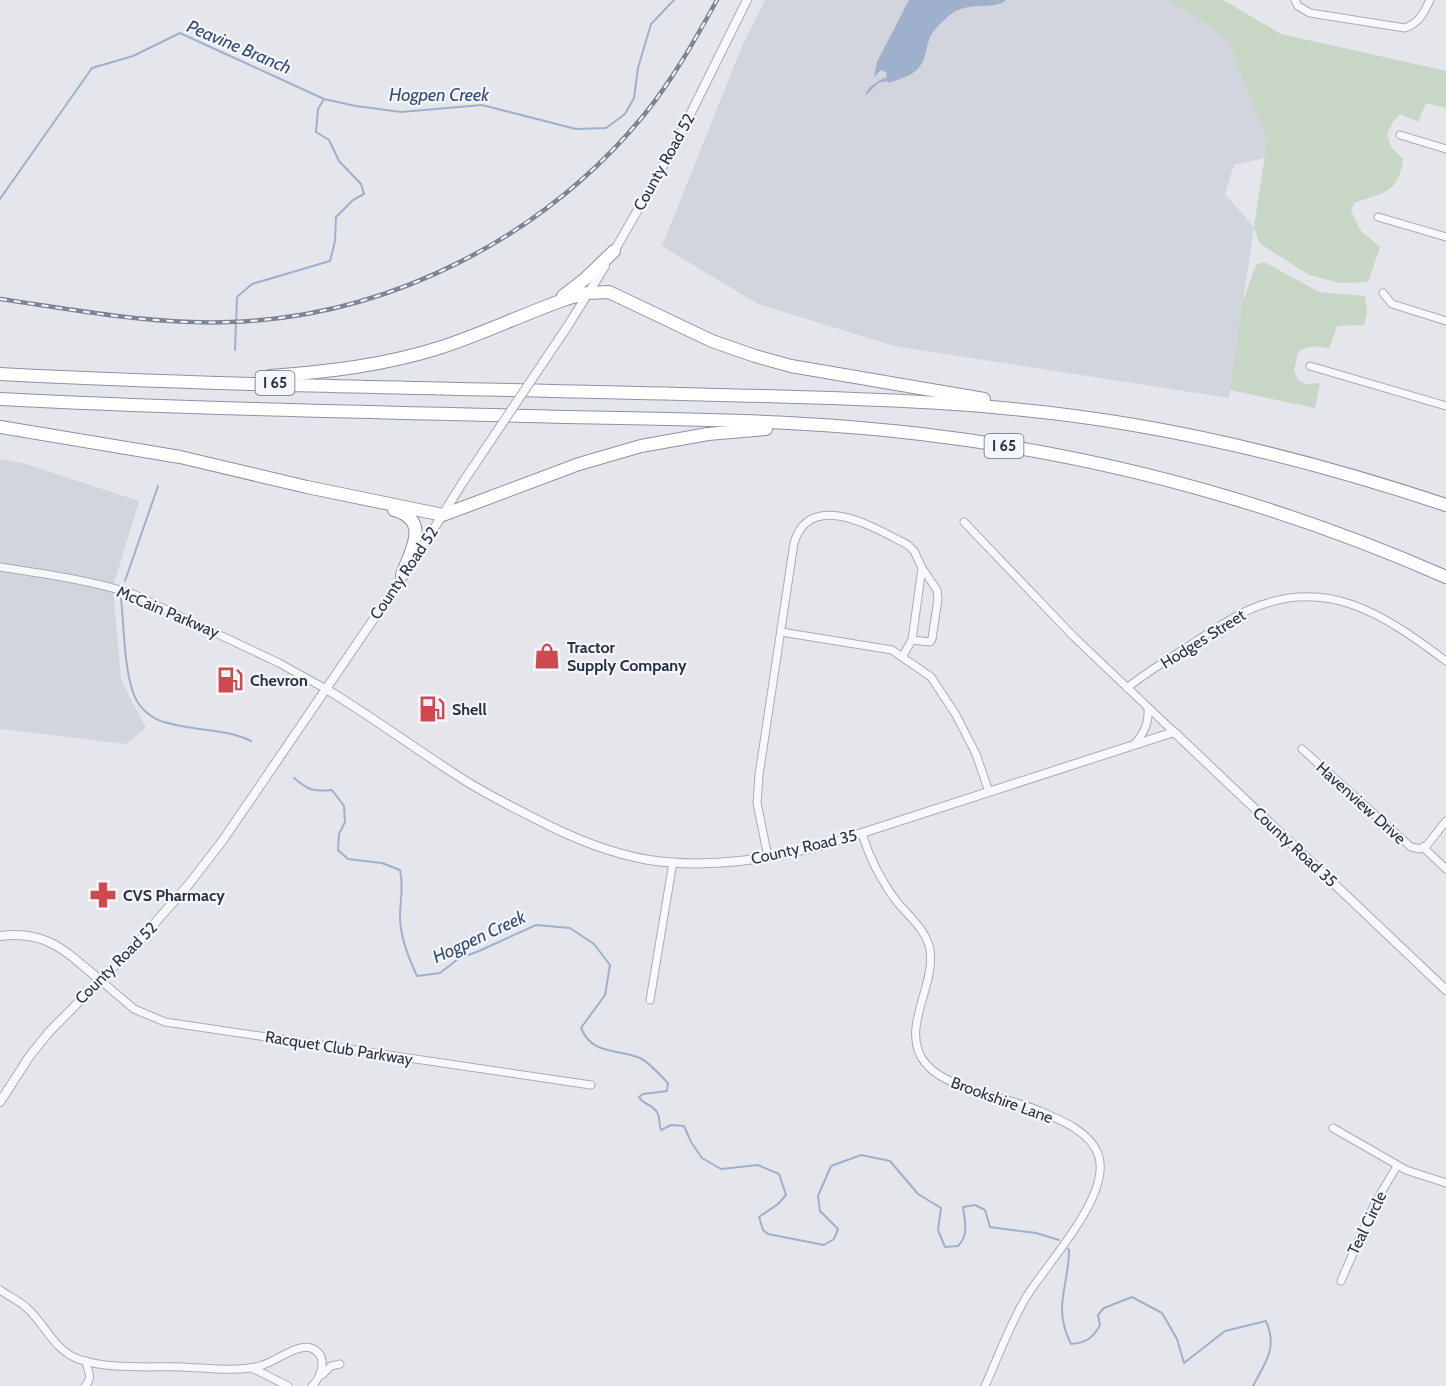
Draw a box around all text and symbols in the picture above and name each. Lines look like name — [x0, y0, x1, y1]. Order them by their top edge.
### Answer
water label: Peavine Branch — [183, 15, 295, 79]
water label: Hogpen Creek — [389, 84, 490, 106]
street label: County Road 52 — [630, 110, 698, 214]
road number: I 65 — [256, 371, 294, 395]
road number: I 65 — [984, 434, 1024, 458]
street label: County Road 52 — [366, 523, 442, 623]
street label: McCain Parkway — [114, 582, 222, 642]
street label: Hodges Street — [1157, 605, 1249, 673]
place label: Tractor Supply Company — [567, 638, 687, 675]
shop icon: Tractor Supply Company — [532, 641, 562, 671]
fuel station icon: Chevron — [215, 665, 245, 695]
place label: Chevron — [250, 671, 308, 690]
fuel station icon: Shell — [417, 694, 447, 724]
place label: Shell — [452, 700, 487, 719]
street label: Havenview Drive — [1312, 758, 1410, 848]
street label: County Road 35 — [1249, 803, 1341, 891]
street label: County Road 35 — [749, 826, 859, 868]
pharmacy icon: CVS Pharmacy — [88, 880, 118, 910]
place label: CVS Pharmacy — [123, 886, 225, 905]
water label: Hogpen Creek — [429, 905, 530, 968]
street label: County Road 52 — [71, 918, 161, 1008]
street label: Racquet Club Parkway — [264, 1027, 414, 1069]
street label: Brookshire Lane — [948, 1073, 1056, 1127]
street label: Teal Circle — [1343, 1188, 1391, 1258]

